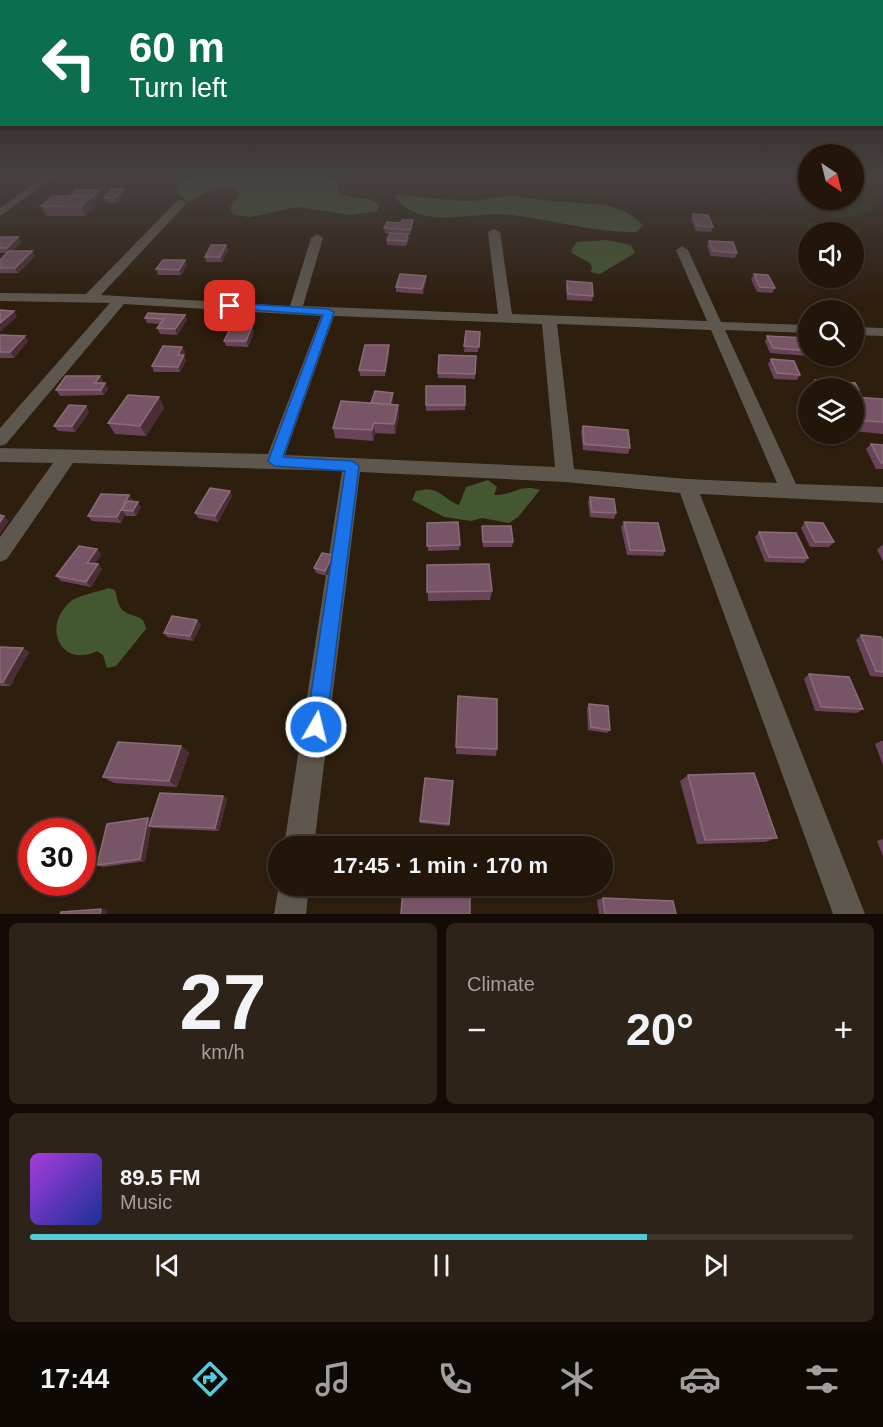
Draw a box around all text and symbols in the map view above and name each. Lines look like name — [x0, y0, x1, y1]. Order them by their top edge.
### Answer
icon: left — [30, 24, 108, 102]
text: 60 m — [129, 24, 225, 71]
text: Turn left — [129, 73, 227, 103]
north arrow — [798, 144, 864, 210]
map controls — [798, 144, 864, 444]
button: sound — [798, 222, 864, 288]
pin — [204, 280, 255, 331]
icon: arrive — [213, 289, 246, 322]
button: search — [798, 300, 864, 366]
button: layers — [798, 378, 864, 444]
position arrow — [284, 695, 348, 759]
speed limit sign: 30 — [18, 818, 96, 896]
text: 17:45 · 1 min · 170 m — [333, 853, 548, 878]
text: 27 — [180, 958, 266, 1046]
text: Climate — [467, 973, 535, 995]
text: 20° — [626, 1004, 694, 1055]
text: − — [467, 1011, 486, 1048]
text: + — [834, 1011, 853, 1048]
text: km/h — [201, 1041, 245, 1063]
text: 89.5 FM — [120, 1165, 201, 1190]
text: Music — [120, 1191, 172, 1213]
icon: previous — [151, 1249, 184, 1282]
icon: pause — [425, 1249, 458, 1282]
icon: next — [699, 1249, 732, 1282]
icon: directions — [189, 1358, 231, 1400]
icon: music — [312, 1358, 354, 1400]
icon: phone — [434, 1358, 476, 1400]
icon: climate — [556, 1358, 598, 1400]
icon: car — [679, 1358, 721, 1400]
icon: filters — [801, 1358, 843, 1400]
text: 17:44 — [40, 1364, 109, 1394]

